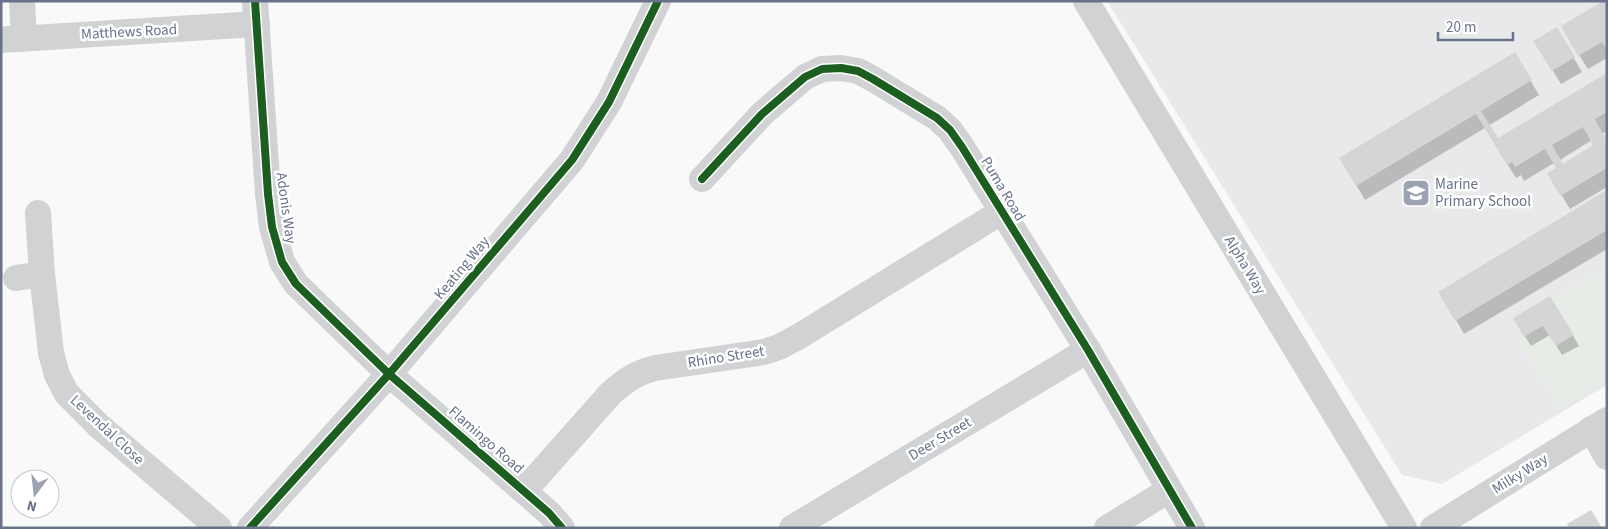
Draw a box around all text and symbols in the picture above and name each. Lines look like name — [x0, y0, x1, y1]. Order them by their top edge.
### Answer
scale bar — [1438, 10, 1513, 42]
text: 20 m — [1446, 17, 1476, 38]
street label: Matthews Road — [80, 19, 178, 45]
street label: Puma Road — [975, 153, 1031, 225]
street label: Adonis Way — [271, 171, 301, 245]
place label: Marine Primary School — [1435, 174, 1531, 212]
school or university icon: Marine Primary School — [1401, 178, 1431, 208]
street label: Keating Way — [429, 232, 495, 304]
street label: Alpha Way — [1219, 232, 1271, 298]
street label: Rhino Street — [686, 341, 766, 373]
street label: Levendal Close — [65, 390, 149, 470]
street label: Flamingo Road — [444, 401, 528, 479]
street label: Deer Street — [905, 412, 975, 466]
street label: Milky Way — [1488, 449, 1552, 499]
north arrow — [10, 469, 60, 519]
text: N — [25, 495, 39, 516]

